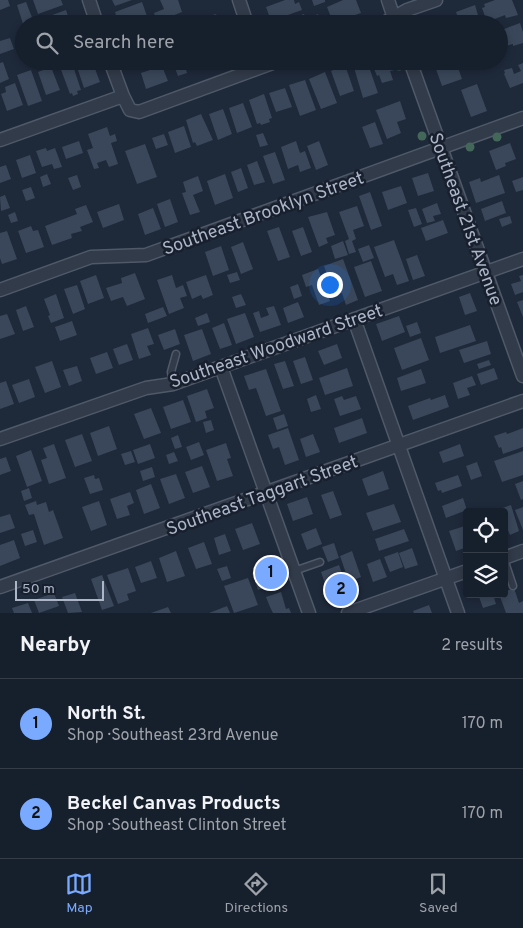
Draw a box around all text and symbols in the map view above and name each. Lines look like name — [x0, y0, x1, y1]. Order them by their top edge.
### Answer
search box — [15, 15, 508, 70]
icon: search — [33, 29, 61, 57]
text: Search here — [73, 31, 175, 55]
street label: Southeast 21st Avenue — [423, 130, 507, 309]
street label: Southeast Brooklyn Street — [160, 167, 367, 262]
your location — [317, 272, 343, 298]
street label: Southeast Woodward Street — [167, 300, 386, 395]
street label: Southeast Taggart Street — [164, 451, 361, 542]
map controls — [463, 508, 508, 598]
button: locate — [463, 508, 508, 553]
button: layers — [463, 553, 508, 598]
pin: 1 — [255, 554, 287, 592]
pin: 2 — [325, 571, 357, 609]
scale bar — [15, 578, 104, 601]
text: 50 m — [22, 581, 55, 598]
text: Nearby — [20, 632, 91, 659]
text: 2 results — [441, 636, 503, 656]
text: North St. — [67, 702, 145, 726]
text: 1 — [33, 714, 39, 734]
text: 170 m — [462, 714, 503, 734]
text: Shop · Southeast 23rd Avenue — [67, 726, 278, 746]
text: Beckel Canvas Products — [67, 792, 281, 816]
text: 2 — [31, 804, 41, 824]
text: 170 m — [462, 804, 503, 824]
text: Shop · Southeast Clinton Street — [67, 816, 286, 836]
tab: Map — [65, 870, 93, 917]
tab: Directions — [224, 870, 288, 917]
tab: Saved — [419, 870, 458, 917]

